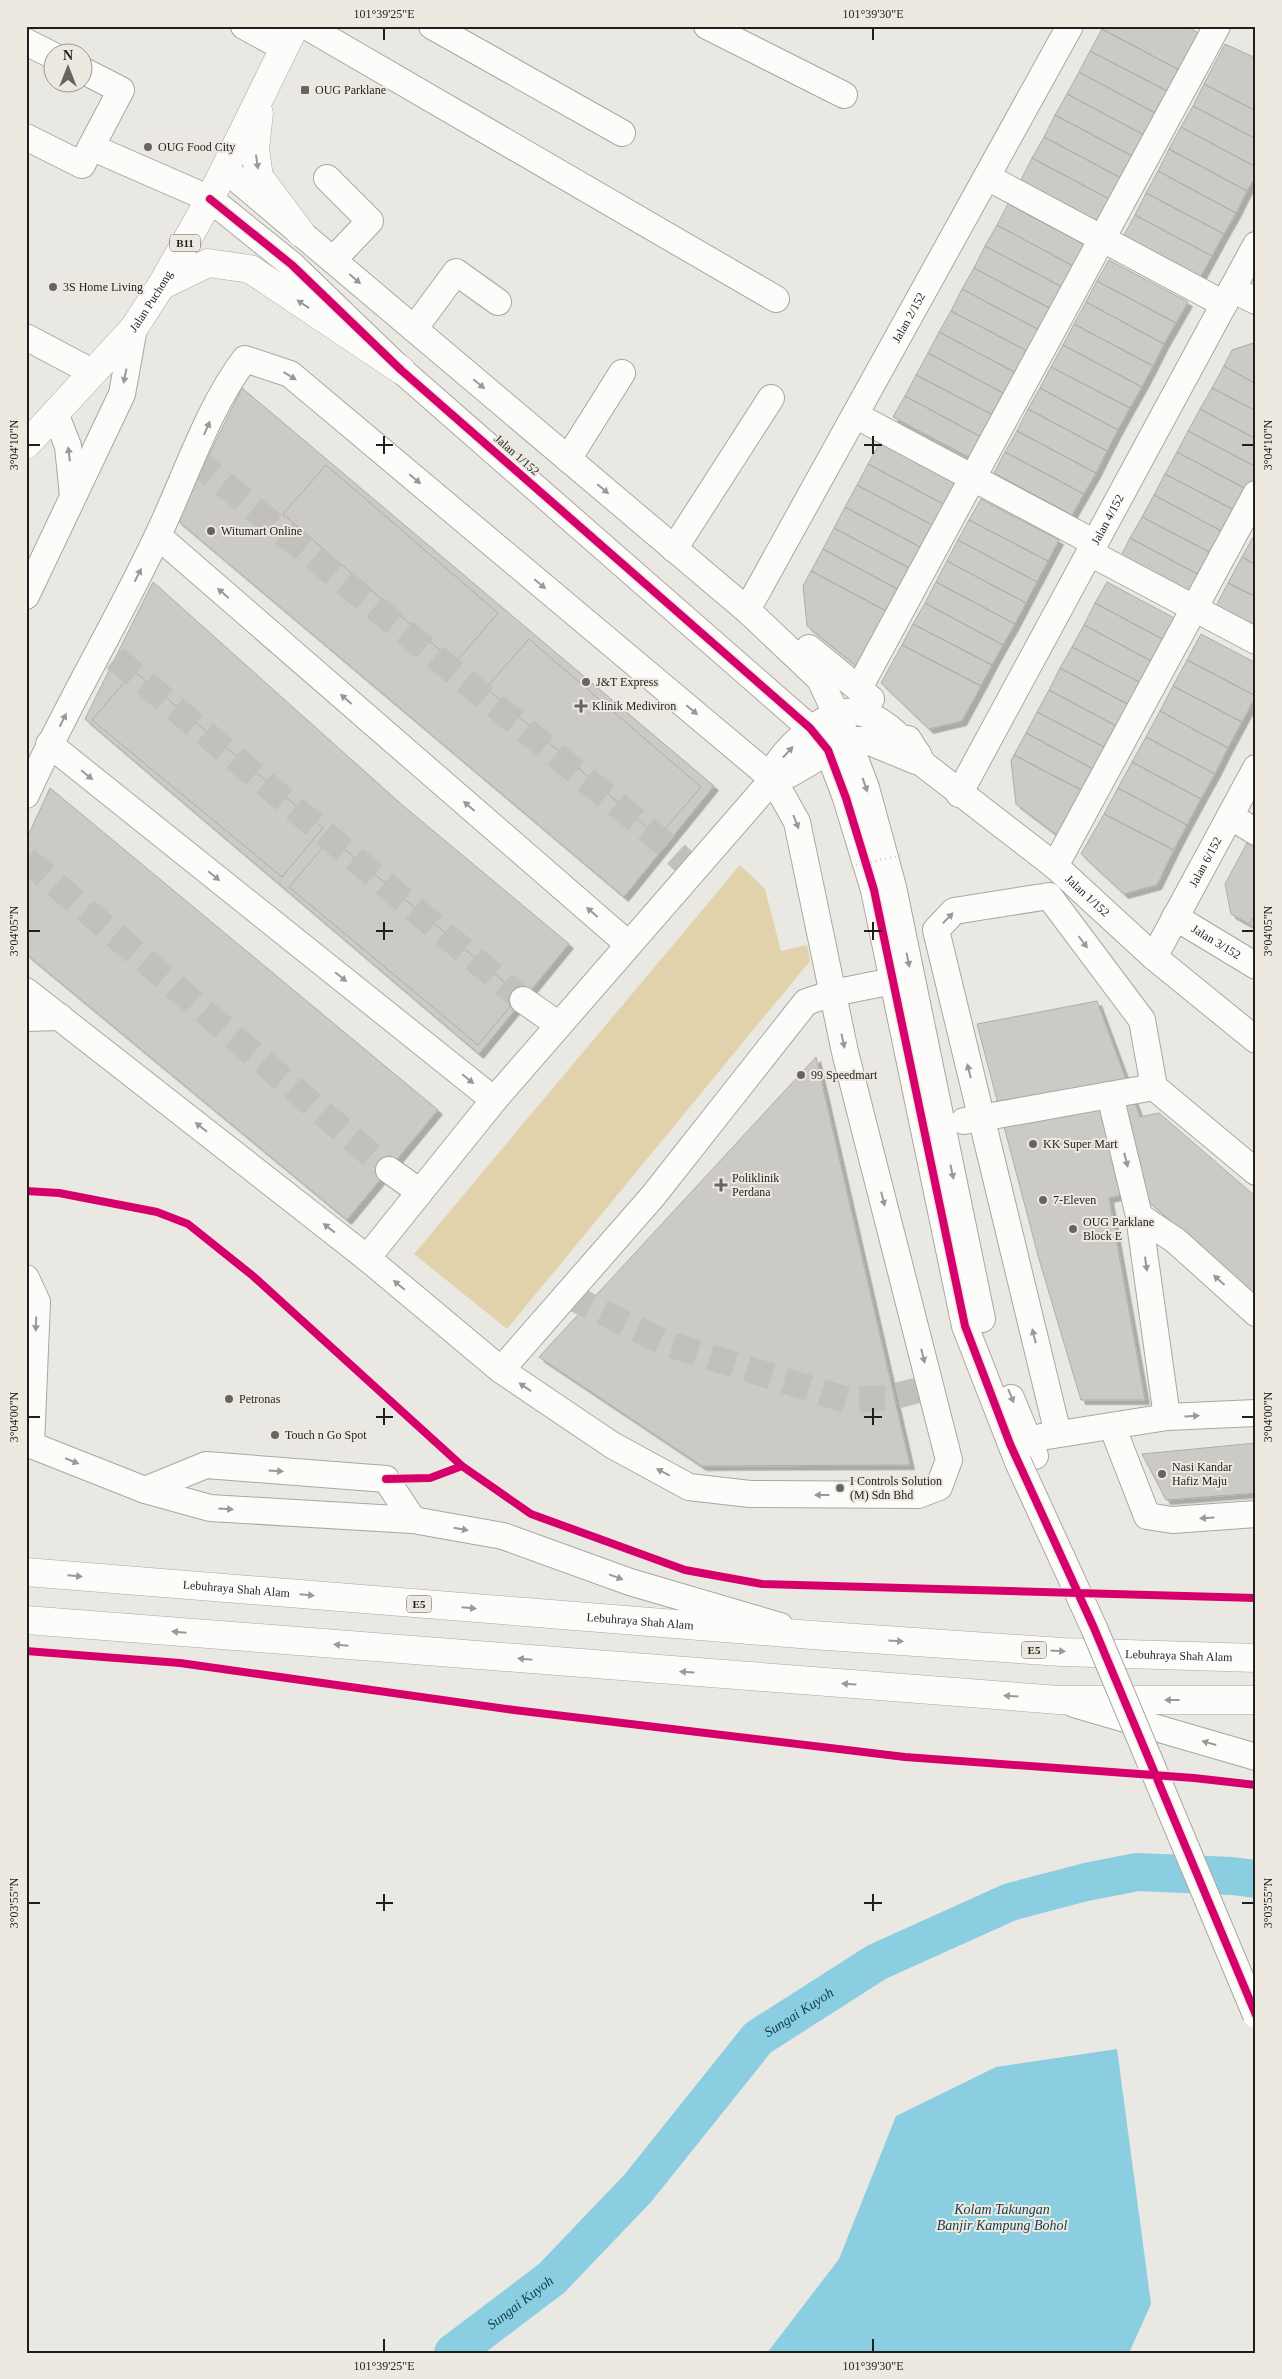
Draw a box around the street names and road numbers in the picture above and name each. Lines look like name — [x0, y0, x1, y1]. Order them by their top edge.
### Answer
road number: B11 — [170, 234, 200, 252]
street label: Jalan Puchong — [127, 268, 175, 335]
street label: Jalan 2/152 — [889, 290, 928, 345]
street label: Jalan 1/152 — [492, 432, 542, 478]
street label: Jalan 4/152 — [1088, 492, 1127, 547]
street label: Jalan 6/152 — [1186, 834, 1225, 889]
street label: Jalan 1/152 — [1062, 872, 1112, 920]
street label: Jalan 3/152 — [1189, 922, 1243, 962]
street label: Lebuhraya Shah Alam — [182, 1578, 291, 1600]
road number: E5 — [406, 1596, 432, 1612]
street label: Lebuhraya Shah Alam — [586, 1610, 695, 1633]
road number: E5 — [1022, 1642, 1046, 1658]
street label: Lebuhraya Shah Alam — [1125, 1647, 1233, 1664]

